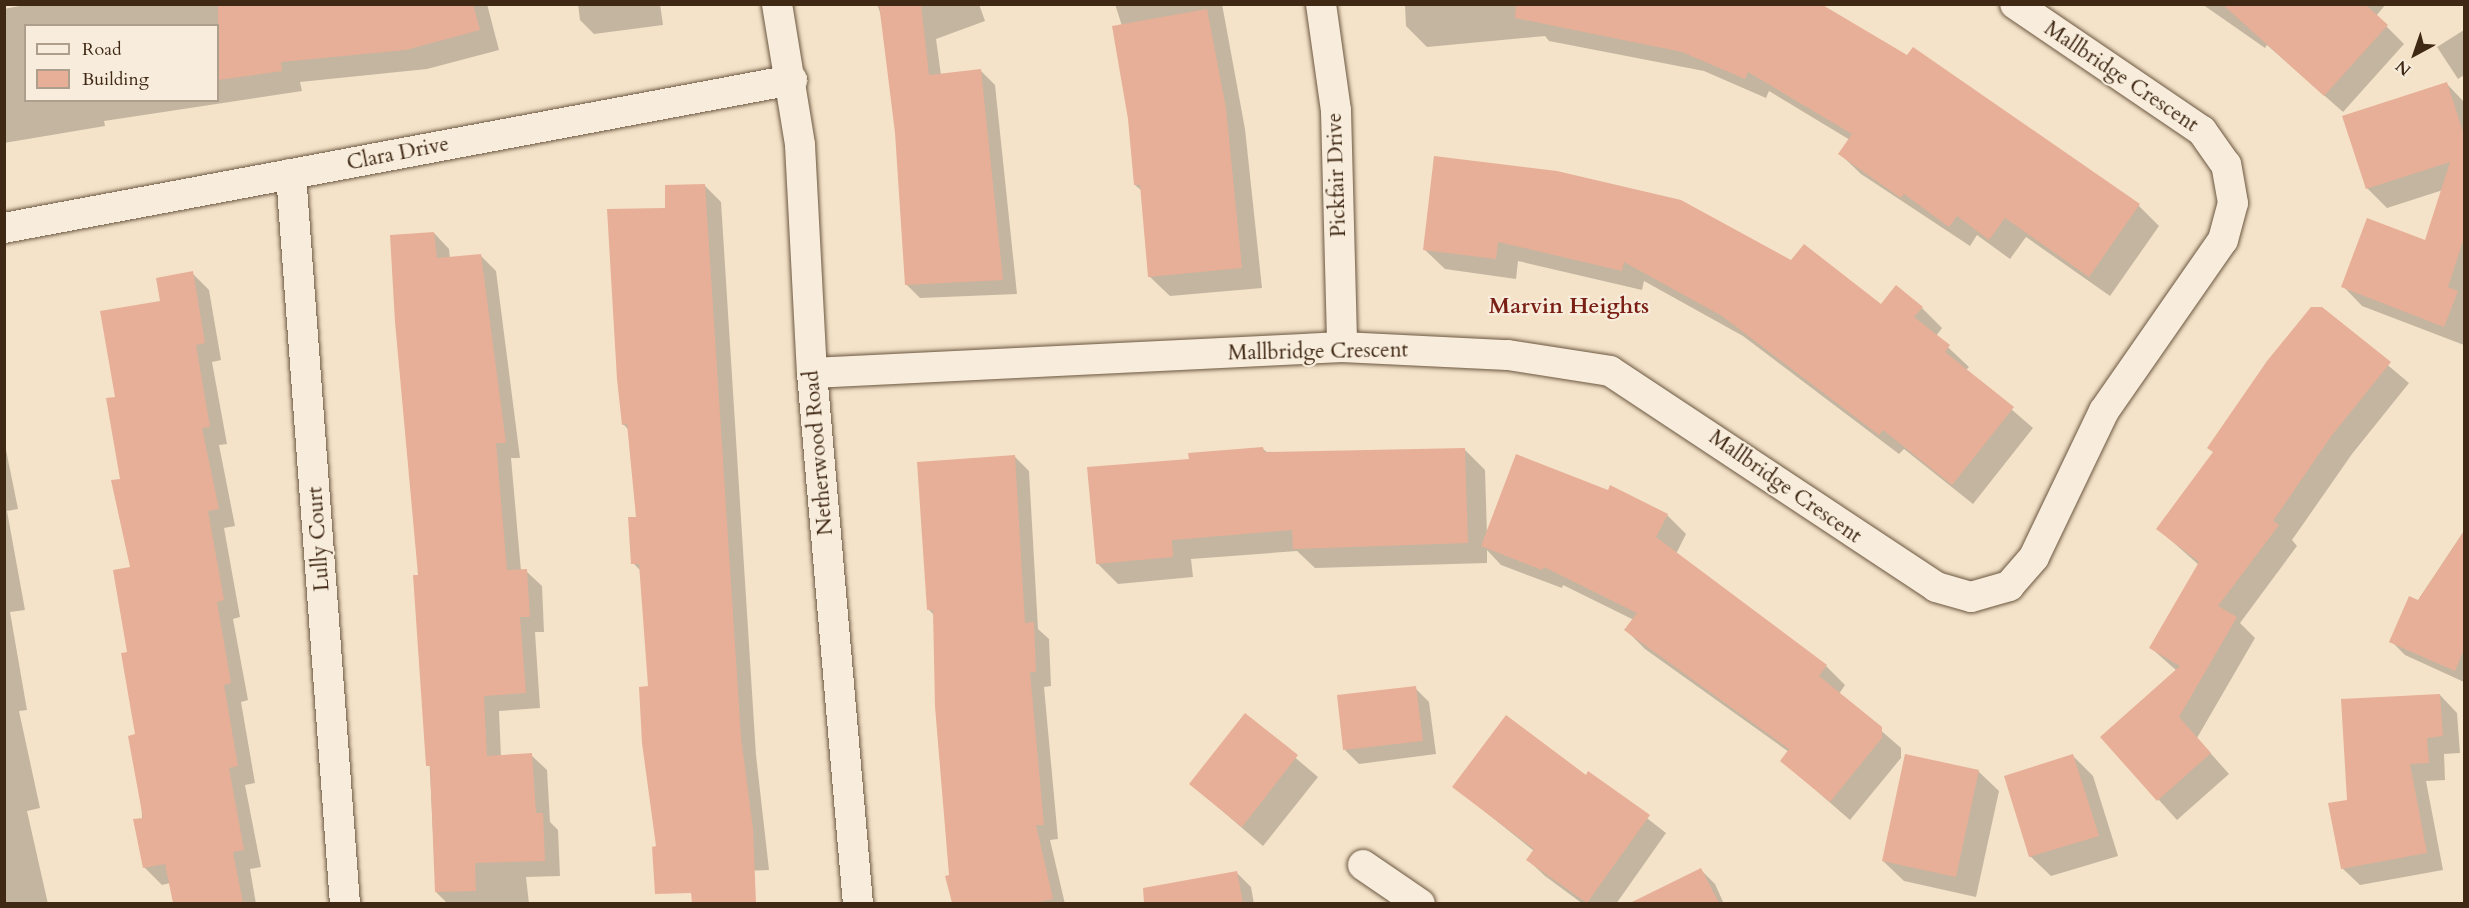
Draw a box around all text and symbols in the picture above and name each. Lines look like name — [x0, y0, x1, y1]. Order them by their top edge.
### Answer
street label: Mallbridge Crescent — [2039, 16, 2203, 138]
legend — [24, 24, 219, 102]
north arrow — [2385, 24, 2445, 84]
text: Road — [82, 37, 122, 62]
text: N — [2391, 55, 2416, 81]
text: Building — [82, 67, 149, 92]
street label: Pickfair Drive — [1322, 112, 1352, 238]
street label: Clara Drive — [345, 132, 451, 176]
district label: Marvin Heights — [1489, 294, 1649, 320]
street label: Mallbridge Crescent — [1228, 338, 1408, 366]
street label: Netherwood Road — [799, 370, 839, 536]
street label: Mallbridge Crescent — [1704, 425, 1866, 549]
street label: Lully Court — [303, 486, 335, 592]

